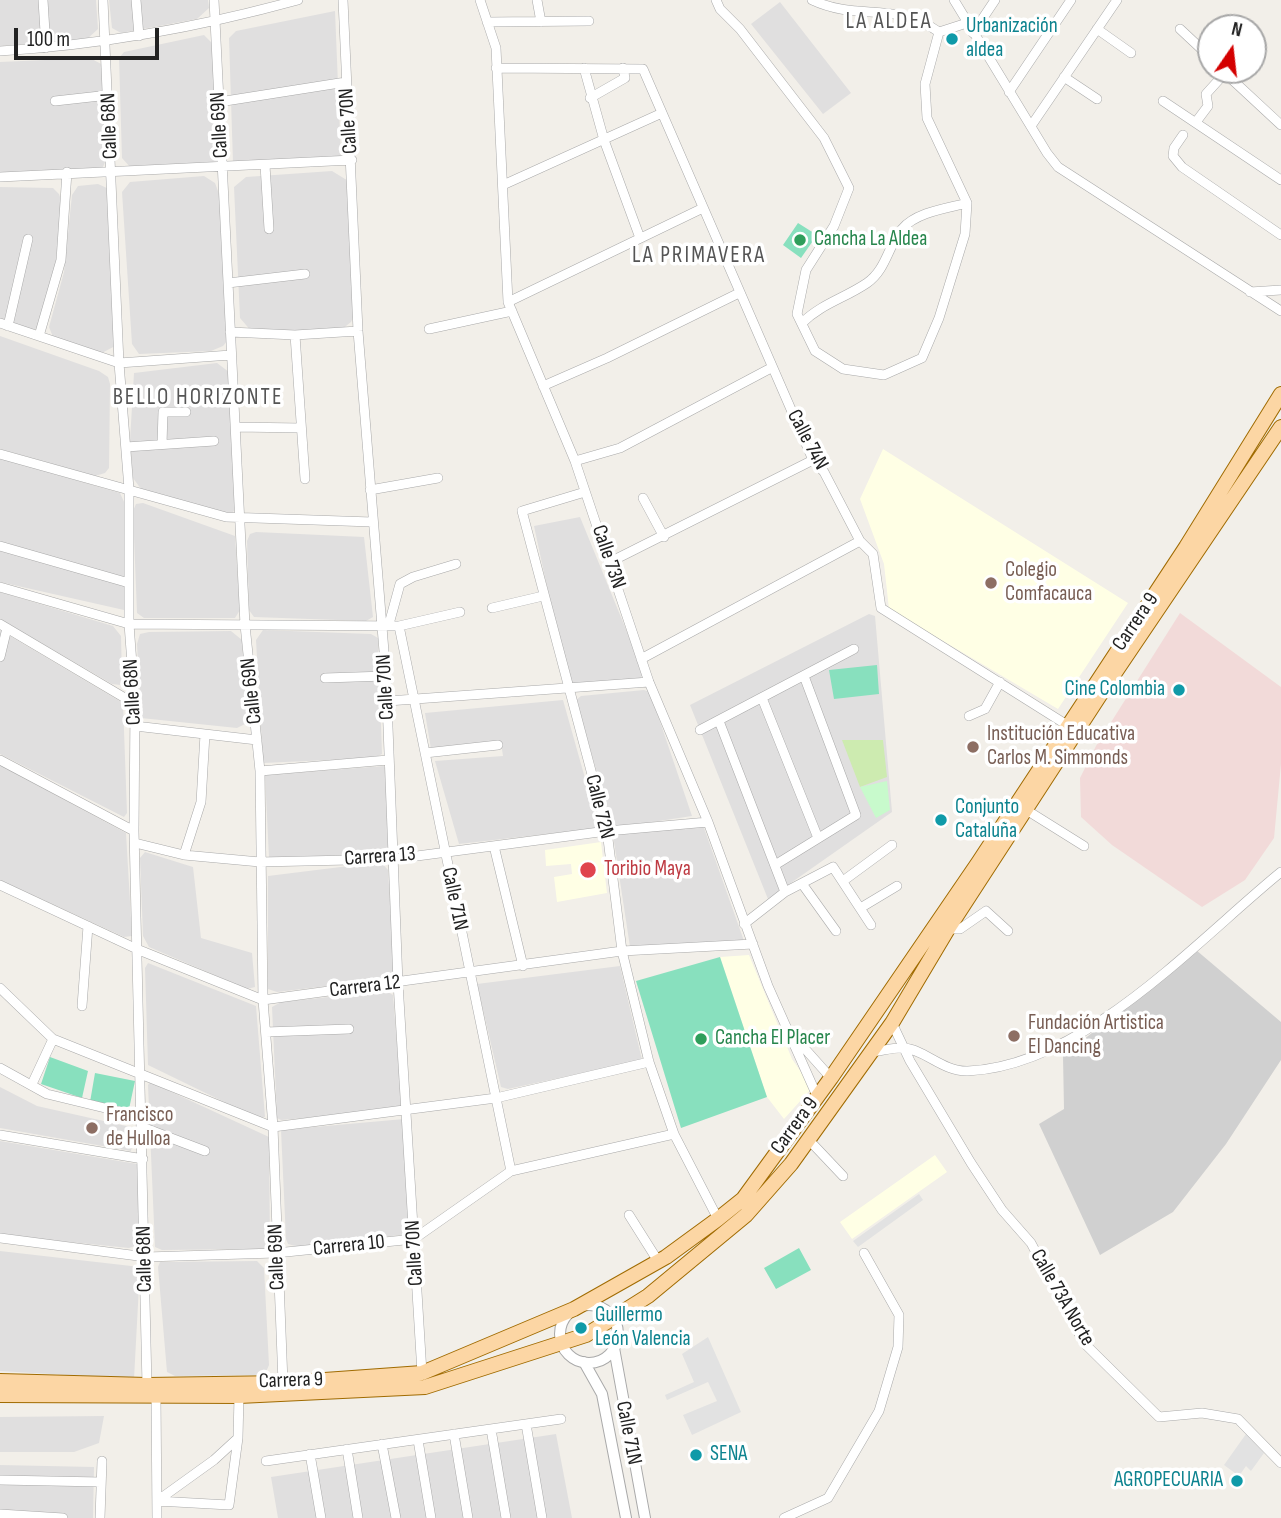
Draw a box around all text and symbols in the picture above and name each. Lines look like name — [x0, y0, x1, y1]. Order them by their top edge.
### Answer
district label: LA ALDEA — [846, 8, 932, 36]
scale bar — [18, 14, 163, 58]
place label: Urbanización aldea — [966, 14, 1058, 64]
north arrow — [1197, 14, 1267, 84]
text: N — [1229, 18, 1244, 42]
text: 100 m — [27, 27, 70, 52]
marker: Urbanización aldea — [944, 31, 960, 47]
street label: Calle 70N — [334, 87, 364, 155]
street label: Calle 69N — [206, 91, 234, 159]
street label: Calle 68N — [96, 92, 124, 160]
place label: Cancha La Aldea — [814, 227, 927, 253]
marker: Cancha La Aldea — [792, 232, 808, 248]
district label: LA PRIMAVERA — [633, 242, 765, 270]
district label: BELLO HORIZONTE — [115, 384, 281, 412]
street label: Calle 74N — [781, 406, 833, 474]
street label: Calle 73N — [585, 522, 631, 592]
place label: Colegio Comfacauca — [1005, 558, 1092, 608]
marker: Colegio Comfacauca — [983, 575, 999, 591]
street label: Carrera 9 — [1108, 588, 1164, 656]
street label: Calle 70N — [372, 653, 400, 721]
street label: Calle 69N — [236, 657, 268, 725]
street label: Calle 68N — [119, 658, 147, 726]
place label: Cine Colombia — [1065, 677, 1165, 703]
marker: Cine Colombia — [1171, 682, 1187, 698]
place label: Institución Educativa Carlos M. Simmonds — [987, 722, 1135, 772]
marker: Institución Educativa Carlos M. Simmonds — [965, 739, 981, 755]
street label: Calle 72N — [579, 772, 619, 842]
place label: Conjunto Cataluña — [955, 795, 1019, 845]
marker: Conjunto Cataluña — [933, 812, 949, 828]
street label: Carrera 13 — [344, 842, 416, 872]
place label: Toribio Maya — [604, 857, 691, 883]
marker: Toribio Maya — [578, 860, 598, 880]
street label: Calle 71N — [435, 865, 473, 933]
street label: Carrera 12 — [328, 970, 402, 1004]
place label: Fundación Artistica El Dancing — [1028, 1011, 1164, 1061]
place label: Cancha El Placer — [715, 1026, 830, 1052]
marker: Fundación Artistica El Dancing — [1006, 1028, 1022, 1044]
marker: Cancha El Placer — [693, 1031, 709, 1047]
street label: Carrera 9 — [766, 1093, 824, 1159]
place label: Francisco de Hulloa — [106, 1103, 174, 1153]
marker: Francisco de Hulloa — [84, 1120, 100, 1136]
street label: Calle 70N — [401, 1219, 429, 1287]
street label: Calle 69N — [263, 1223, 291, 1291]
street label: Calle 68N — [132, 1225, 158, 1293]
street label: Carrera 10 — [312, 1230, 386, 1262]
street label: Calle 73A Norte — [1024, 1245, 1100, 1351]
place label: Guillermo León Valencia — [595, 1303, 691, 1353]
marker: Guillermo León Valencia — [573, 1320, 589, 1336]
street label: Carrera 9 — [258, 1367, 324, 1395]
street label: Calle 71N — [610, 1399, 646, 1467]
place label: SENA — [710, 1442, 747, 1468]
marker: SENA — [688, 1447, 704, 1463]
place label: AGROPECUARIA — [1114, 1468, 1223, 1494]
marker: AGROPECUARIA — [1229, 1473, 1245, 1489]

